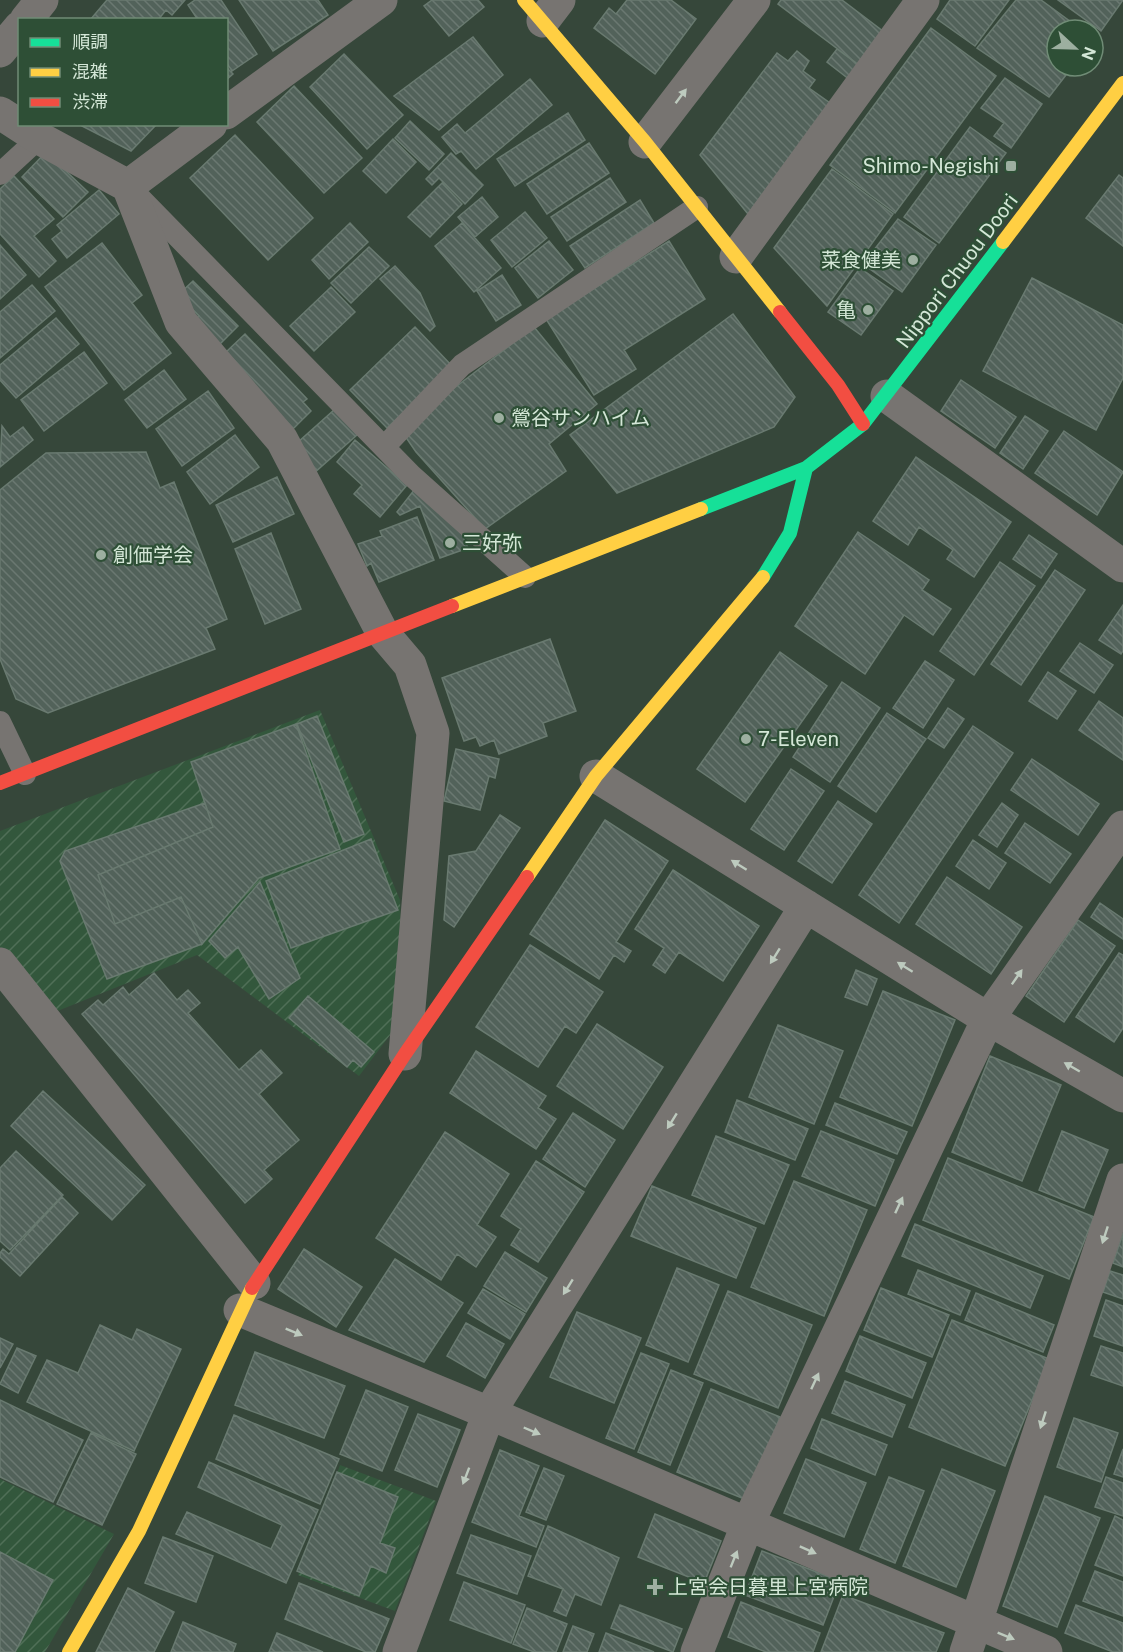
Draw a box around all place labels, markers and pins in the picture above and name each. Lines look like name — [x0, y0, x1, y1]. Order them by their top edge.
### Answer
place label: Shimo-Negishi — [862, 154, 999, 178]
marker: Shimo-Negishi — [1004, 159, 1018, 173]
place label: 菜食健美 — [821, 248, 901, 272]
marker: 菜食健美 — [906, 253, 920, 267]
place label: 亀 — [836, 298, 856, 322]
marker: 亀 — [861, 303, 875, 317]
place label: 鶯谷サンハイム — [511, 406, 650, 430]
marker: 鶯谷サンハイム — [492, 411, 506, 425]
place label: 三好弥 — [462, 531, 522, 555]
marker: 三好弥 — [443, 536, 457, 550]
place label: 創価学会 — [113, 543, 193, 567]
marker: 創価学会 — [94, 548, 108, 562]
place label: 7-Eleven — [758, 727, 839, 751]
marker: 7-Eleven — [739, 732, 753, 746]
place label: 上宮会日暮里上宮病院 — [668, 1575, 868, 1599]
marker: 上宮会日暮里上宮病院 — [646, 1578, 664, 1596]

